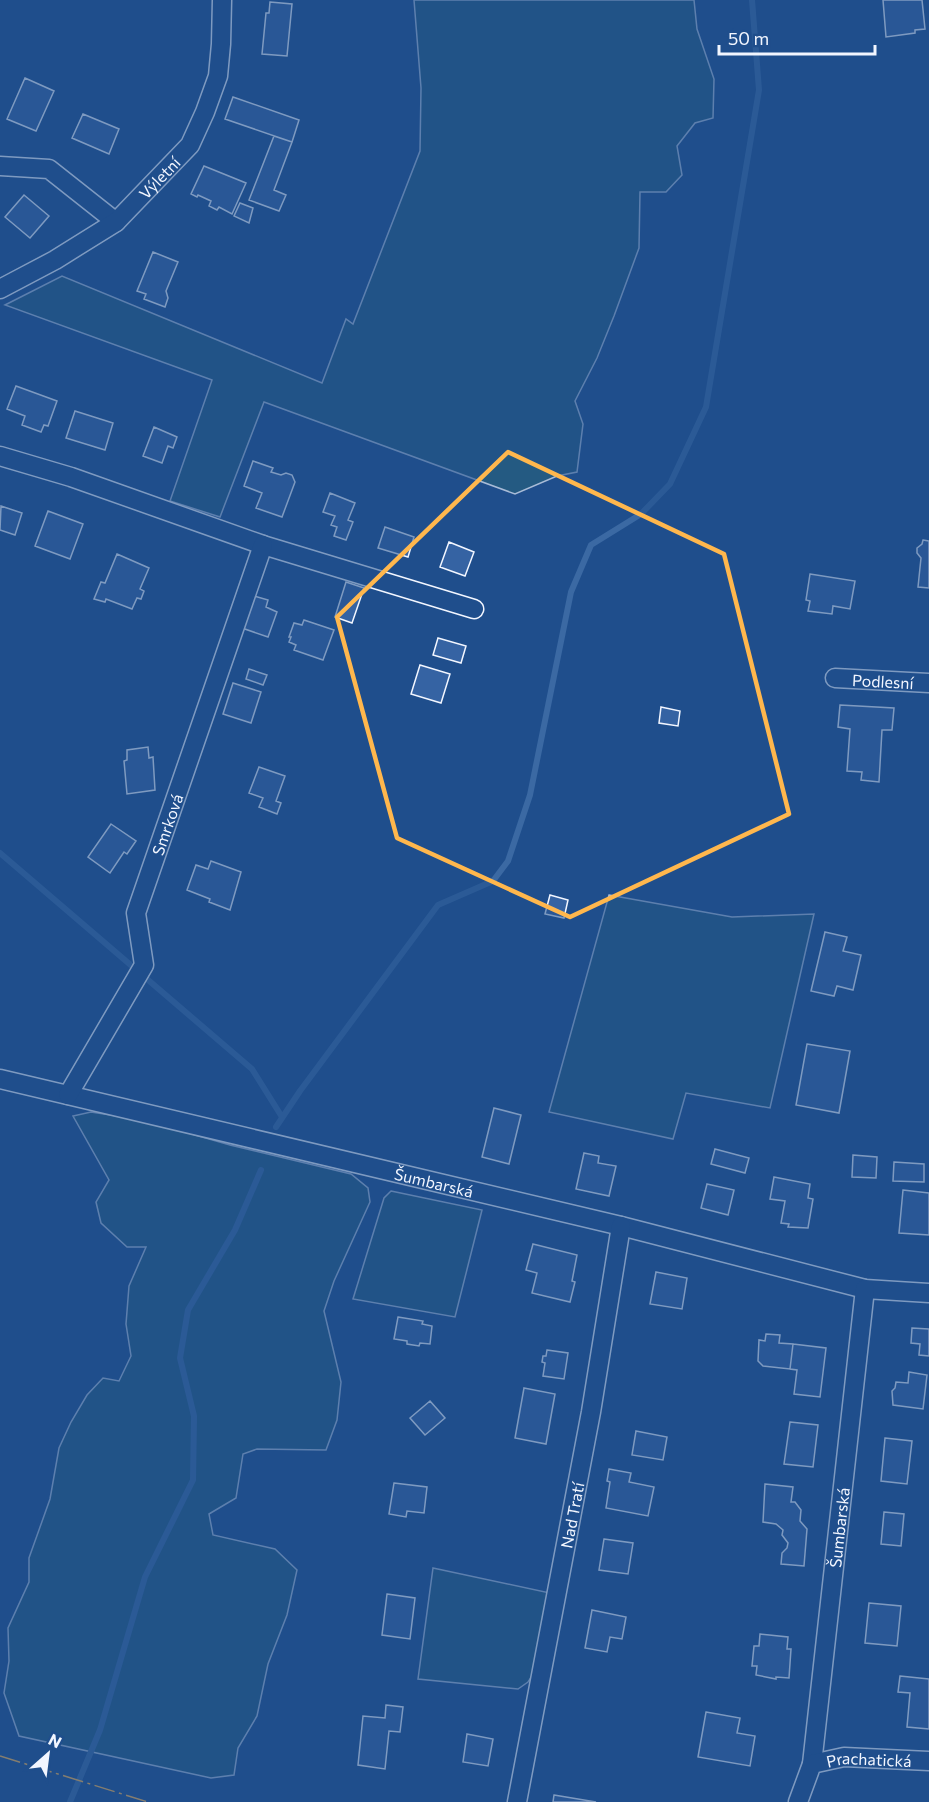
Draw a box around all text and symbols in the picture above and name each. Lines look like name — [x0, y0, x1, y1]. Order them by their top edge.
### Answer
scale bar — [719, 18, 875, 56]
text: 50 m — [728, 27, 769, 49]
street label: Výletní — [134, 152, 184, 202]
street label: Podlesní — [852, 669, 915, 692]
street label: Smrková — [147, 791, 186, 858]
street label: Šumbarská — [393, 1163, 475, 1200]
street label: Nad Tratí — [556, 1480, 587, 1550]
street label: Šumbarská — [824, 1486, 852, 1569]
north arrow — [18, 1724, 78, 1784]
text: N — [46, 1729, 65, 1752]
street label: Prachatická — [824, 1747, 912, 1770]

